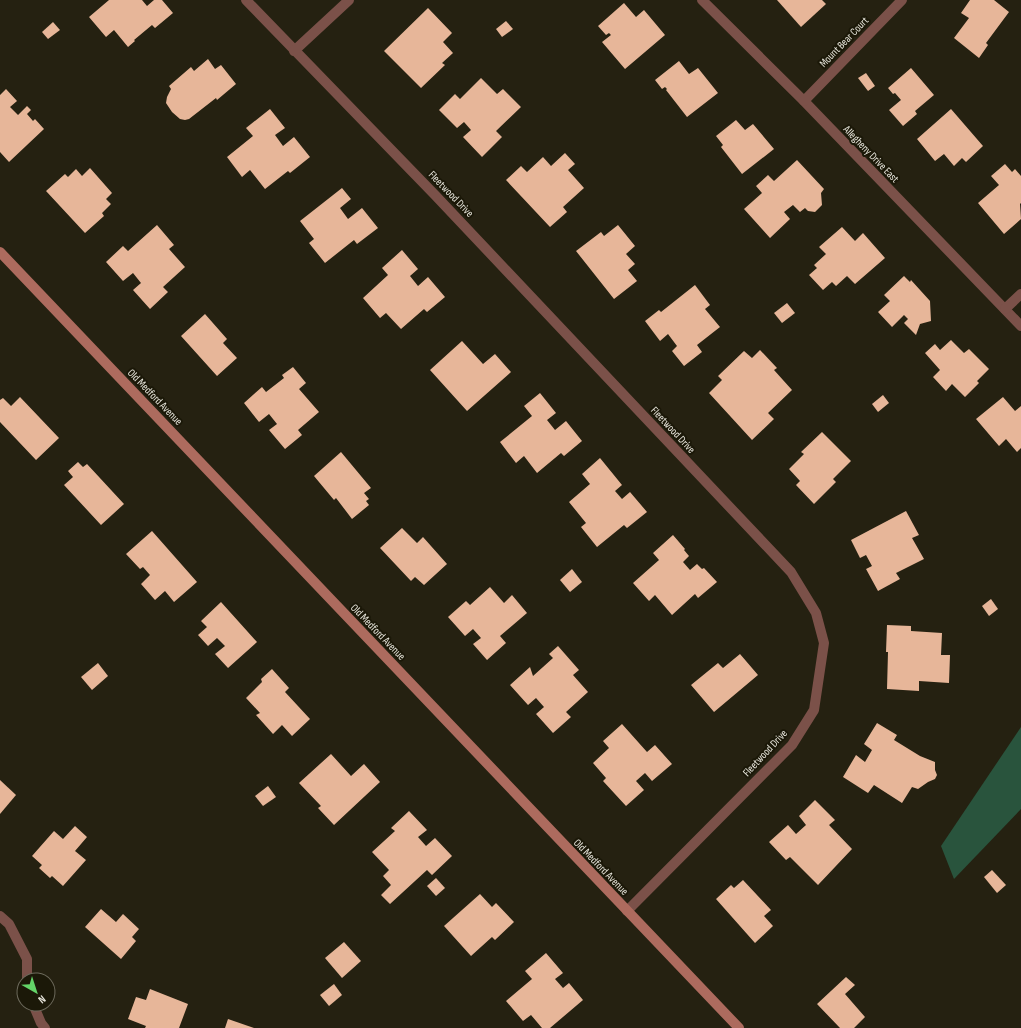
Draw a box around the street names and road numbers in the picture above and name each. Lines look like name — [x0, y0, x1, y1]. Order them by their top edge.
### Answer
street label: Mount Bear Court — [817, 14, 872, 70]
street label: Allegheny Drive East — [840, 122, 902, 186]
street label: Fleetwood Drive — [426, 168, 476, 220]
street label: Old Medford Avenue — [125, 366, 185, 428]
street label: Fleetwood Drive — [648, 404, 698, 456]
street label: Old Medford Avenue — [348, 601, 408, 663]
street label: Fleetwood Drive — [740, 727, 790, 779]
street label: Old Medford Avenue — [571, 836, 631, 898]

